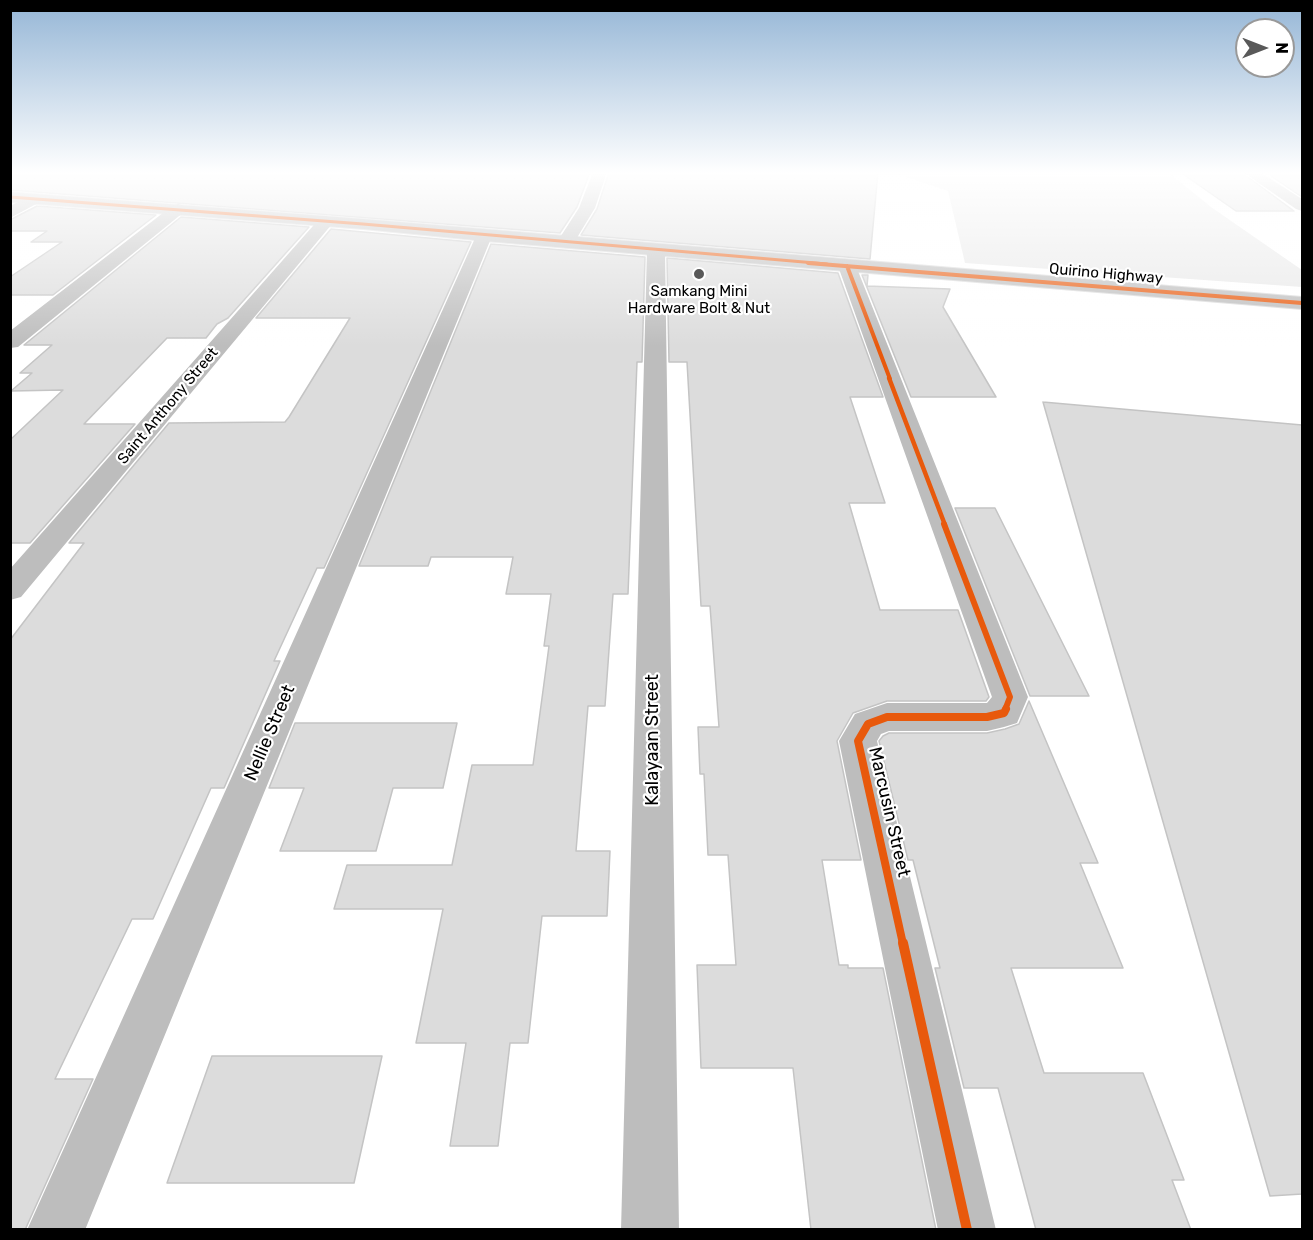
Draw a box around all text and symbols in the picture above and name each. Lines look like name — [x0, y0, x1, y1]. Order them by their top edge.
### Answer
north arrow — [1235, 18, 1295, 78]
text: N — [1272, 42, 1291, 54]
street label: Quirino Highway — [1048, 260, 1164, 288]
marker: Samkang Mini Hardware Bolt & Nut — [692, 267, 706, 281]
place label: Samkang Mini Hardware Bolt & Nut — [628, 283, 770, 318]
street label: Saint Anthony Street — [114, 344, 222, 468]
street label: Kalayaan Street — [642, 674, 664, 806]
street label: Nellie Street — [240, 682, 300, 784]
street label: Marcusin Street — [864, 745, 914, 879]

